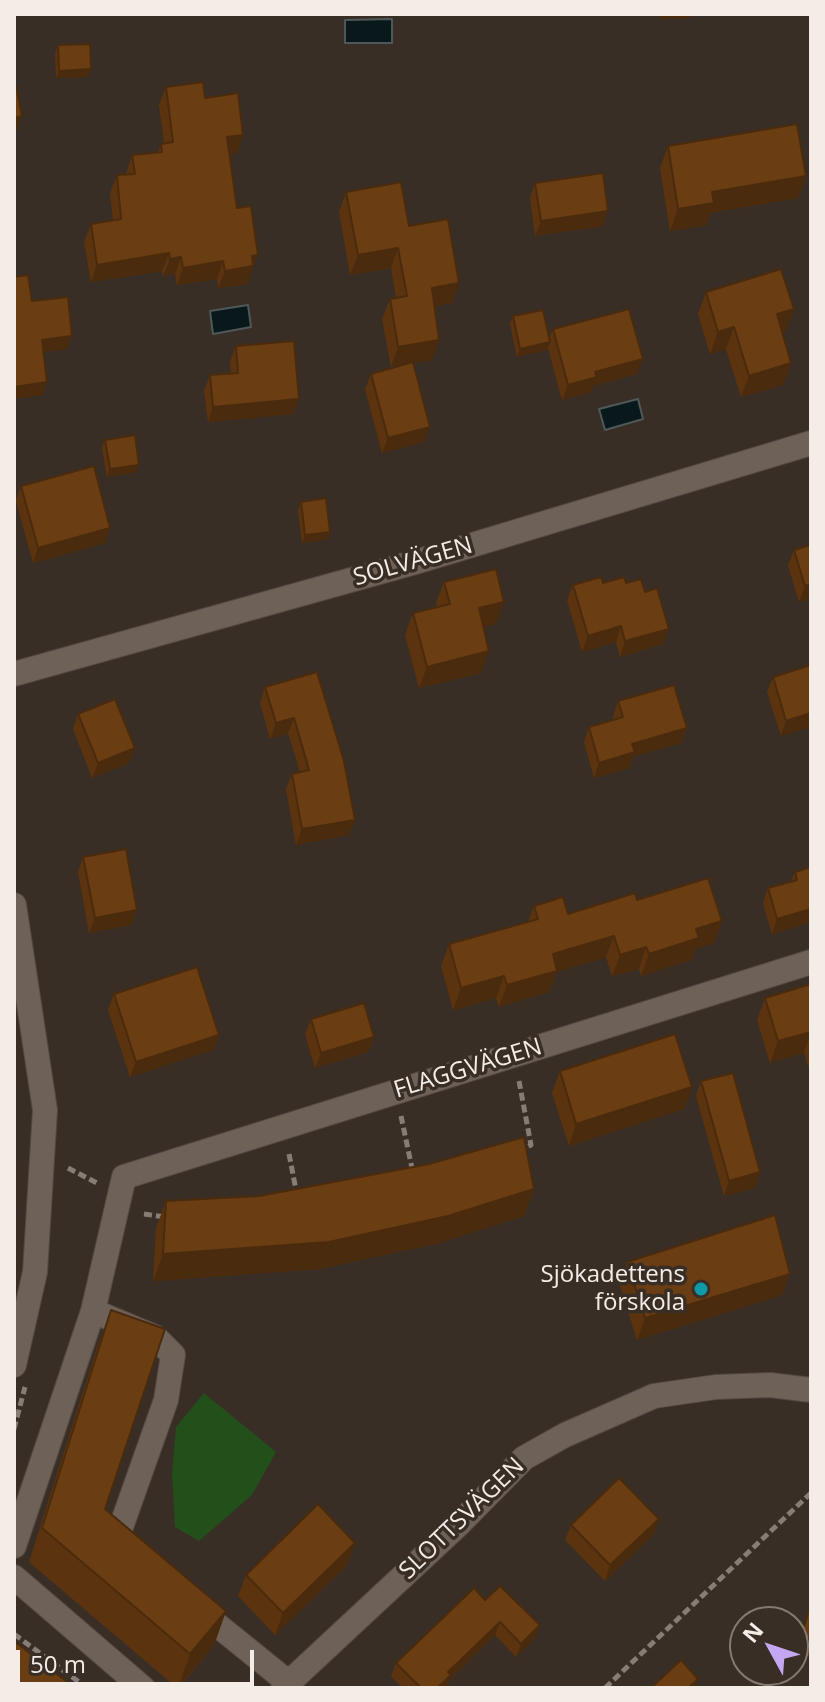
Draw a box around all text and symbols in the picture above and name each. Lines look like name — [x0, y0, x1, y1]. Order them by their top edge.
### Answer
street label: SOLVÄGEN — [350, 531, 476, 593]
street label: FLAGGVÄGEN — [390, 1033, 546, 1105]
place label: Sjökadettens förskola — [540, 1261, 685, 1317]
marker: Sjökadettens förskola — [692, 1280, 710, 1298]
street label: SLOTTSVÄGEN — [394, 1452, 530, 1586]
north arrow — [729, 1606, 809, 1686]
text: N — [735, 1615, 769, 1648]
scale bar — [20, 1634, 258, 1684]
text: 50 m — [30, 1647, 86, 1680]

